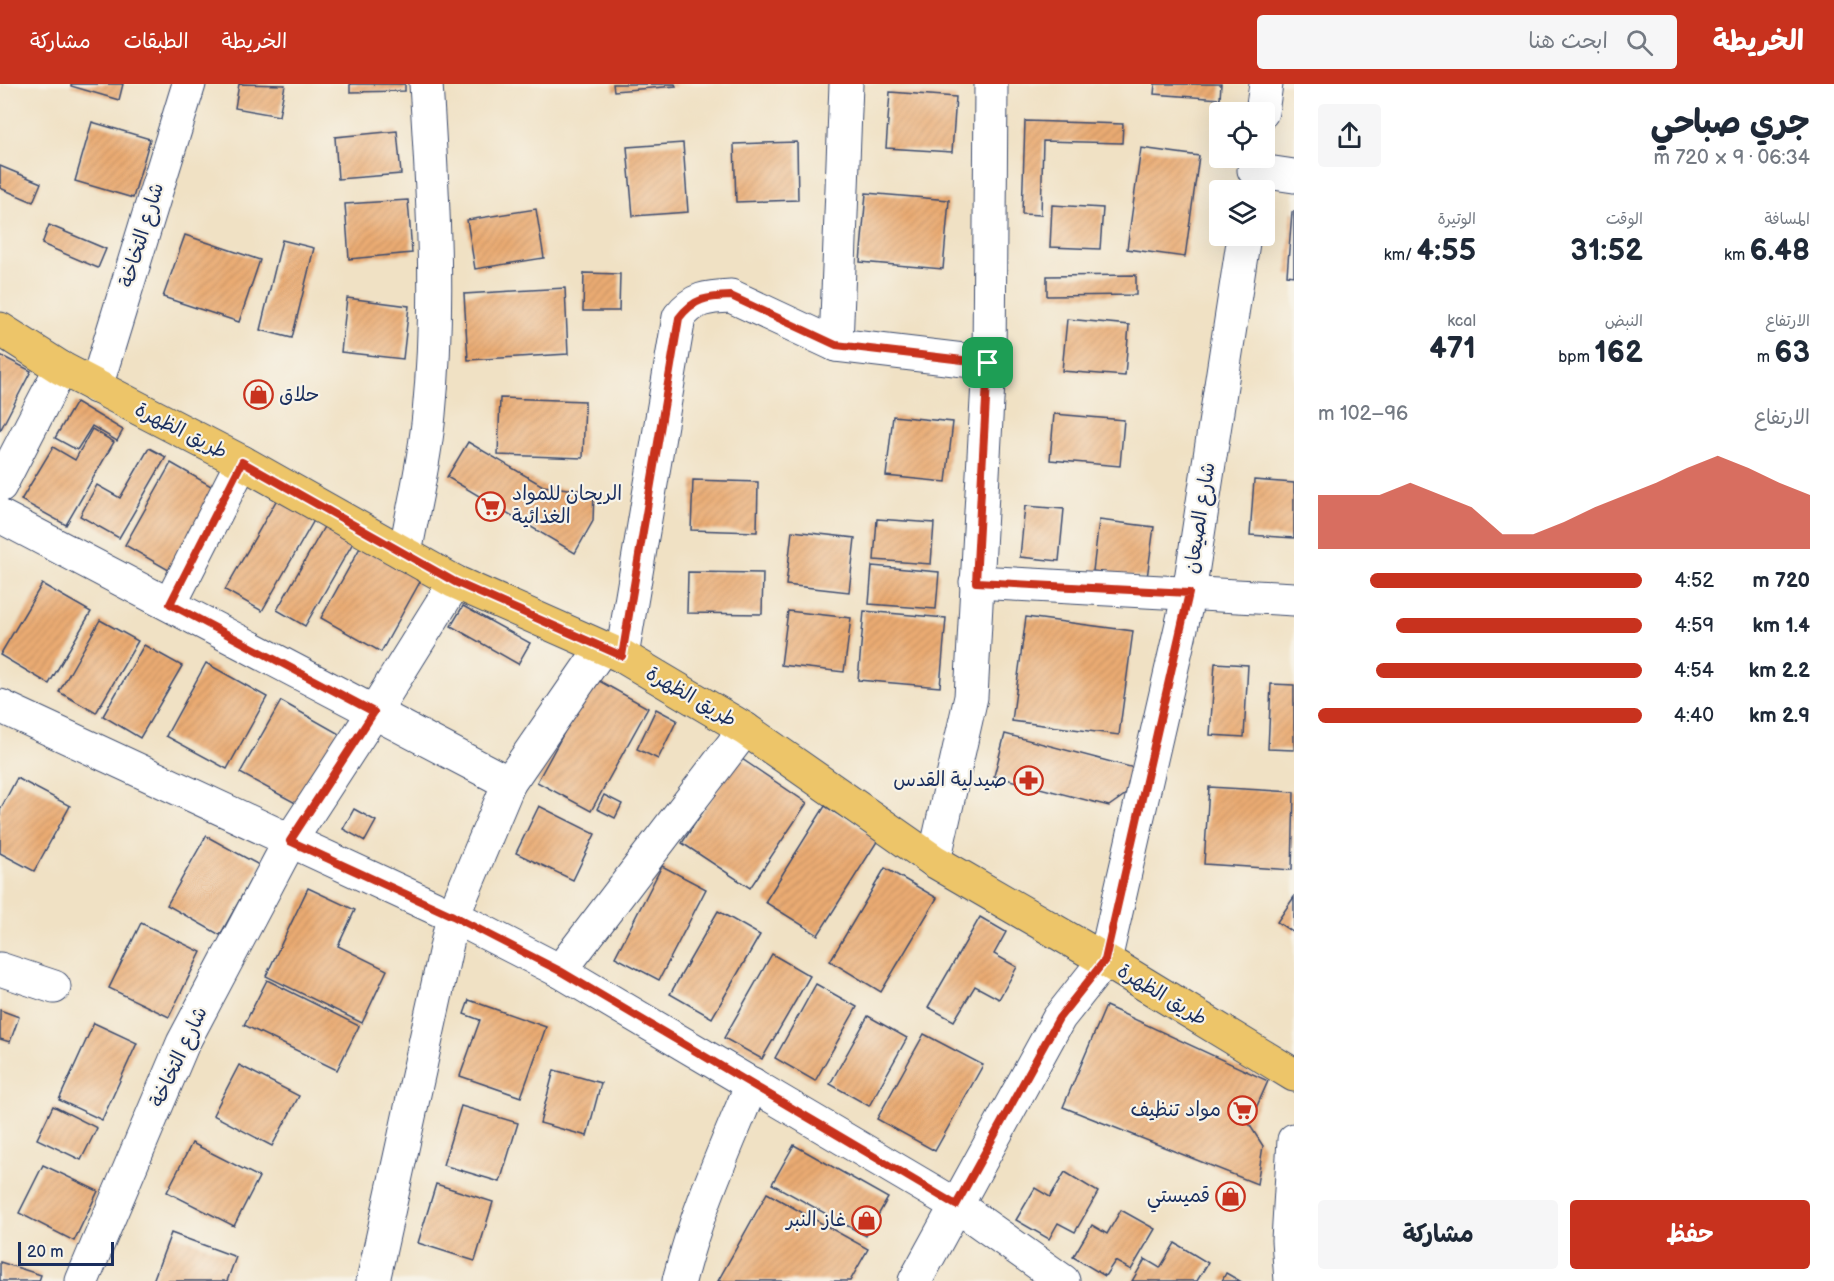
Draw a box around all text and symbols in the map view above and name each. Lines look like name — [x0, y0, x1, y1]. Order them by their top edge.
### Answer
search box — [1257, 15, 1677, 69]
text: الخريطة — [1713, 25, 1804, 58]
icon: search — [1623, 26, 1656, 59]
text: ابحث هنا — [1528, 28, 1608, 55]
text: مشاركة — [30, 29, 91, 54]
text: الطبقات — [124, 29, 189, 54]
text: الخريطة — [222, 29, 287, 54]
map controls — [1209, 102, 1275, 246]
button: locate — [1209, 102, 1275, 168]
text: جري صباحي — [1650, 103, 1810, 143]
button: share — [1318, 104, 1381, 167]
text: 06:34 · 9 × 720 m — [1653, 146, 1810, 170]
street label: شارع التخاخة — [115, 180, 170, 290]
button: layers — [1209, 180, 1275, 246]
text: الوتيرة — [1437, 210, 1476, 229]
text: الوقت — [1606, 210, 1643, 229]
text: المسافة — [1764, 210, 1810, 229]
text: 4:55 — [1417, 233, 1476, 269]
text: 31:52 — [1570, 233, 1643, 269]
text: 6.48 — [1750, 233, 1810, 269]
text: /km — [1384, 246, 1417, 265]
text: km — [1724, 246, 1750, 265]
text: kcal — [1447, 312, 1476, 331]
text: النبض — [1605, 312, 1643, 331]
text: الارتفاع — [1765, 312, 1810, 331]
text: 471 — [1429, 331, 1476, 367]
text: 162 — [1594, 335, 1643, 371]
text: 63 — [1774, 335, 1810, 371]
pin — [962, 337, 1013, 388]
icon: arrive — [971, 346, 1004, 379]
text: bpm — [1558, 348, 1594, 367]
text: m — [1757, 348, 1774, 367]
shop icon: حلاق — [242, 379, 274, 411]
place label: حلاق — [279, 383, 320, 407]
street label: طريق الظهرة — [131, 398, 231, 464]
text: 96–102 m — [1318, 402, 1408, 426]
text: الارتفاع — [1754, 406, 1810, 430]
street label: شارع الصيعان — [1179, 461, 1222, 576]
place label: الريحان للمواد الغذائية — [512, 482, 622, 529]
supermarket icon: الريحان للمواد الغذائية — [475, 490, 507, 522]
text: 4:52 — [1675, 569, 1714, 593]
text: 720 m — [1752, 569, 1810, 593]
text: 4:59 — [1675, 614, 1714, 638]
text: 1.4 km — [1752, 614, 1810, 638]
text: 4:54 — [1674, 659, 1714, 683]
text: 2.2 km — [1749, 659, 1810, 683]
street label: طريق الظهرة — [642, 662, 740, 732]
text: 4:40 — [1674, 704, 1714, 728]
text: 2.9 km — [1749, 704, 1810, 728]
pharmacy icon: صيدلية القدس — [1012, 764, 1044, 796]
place label: صيدلية القدس — [893, 768, 1007, 792]
street label: طريق الظهرة — [1113, 959, 1211, 1031]
street label: شارع التخاخة — [145, 1003, 214, 1111]
supermarket icon: مواد تنظيف — [1226, 1094, 1258, 1126]
place label: مواد تنظيف — [1131, 1098, 1221, 1122]
shop icon: قميستي — [1215, 1180, 1247, 1212]
place label: قميستي — [1147, 1184, 1210, 1213]
button: مشاركة — [1318, 1200, 1558, 1269]
button: حفظ — [1570, 1200, 1810, 1269]
shop icon: غاز النبر — [851, 1204, 883, 1236]
place label: غاز النبر — [784, 1208, 846, 1232]
scale bar — [18, 1239, 114, 1266]
text: 20 m — [27, 1243, 63, 1262]

